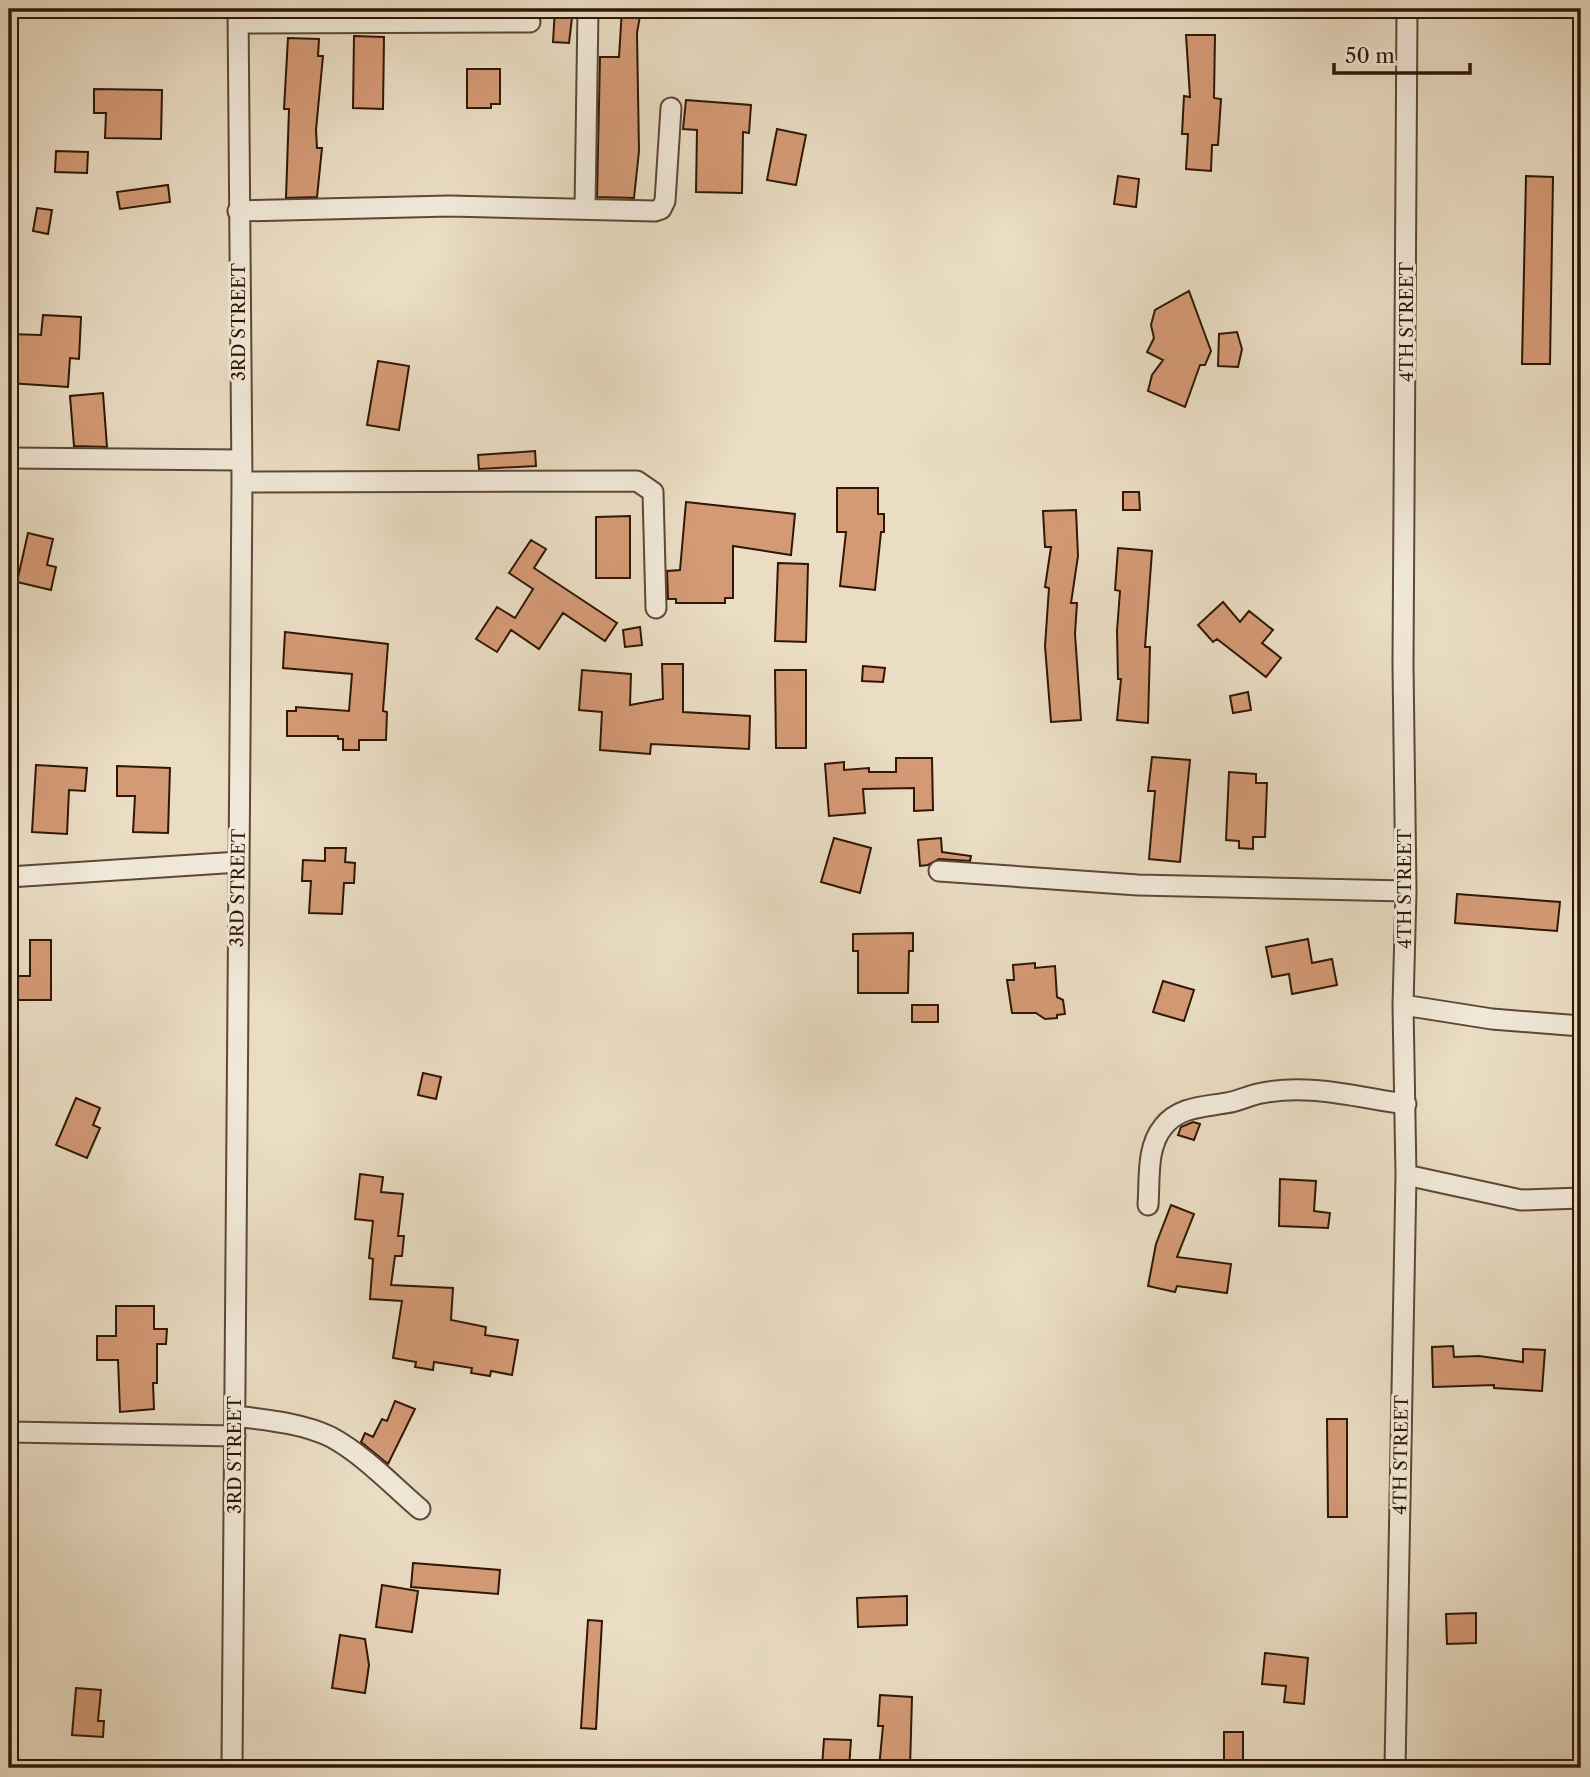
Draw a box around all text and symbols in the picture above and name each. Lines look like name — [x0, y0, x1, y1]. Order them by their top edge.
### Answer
scale bar — [1334, 32, 1471, 76]
text: 50 m — [1345, 43, 1395, 68]
street label: 3RD STREET — [228, 262, 250, 381]
street label: 4TH STREET — [1396, 262, 1418, 382]
street label: 3RD STREET — [226, 828, 250, 947]
street label: 4TH STREET — [1394, 829, 1416, 949]
street label: 4TH STREET — [1389, 1394, 1413, 1515]
street label: 3RD STREET — [224, 1395, 246, 1514]

